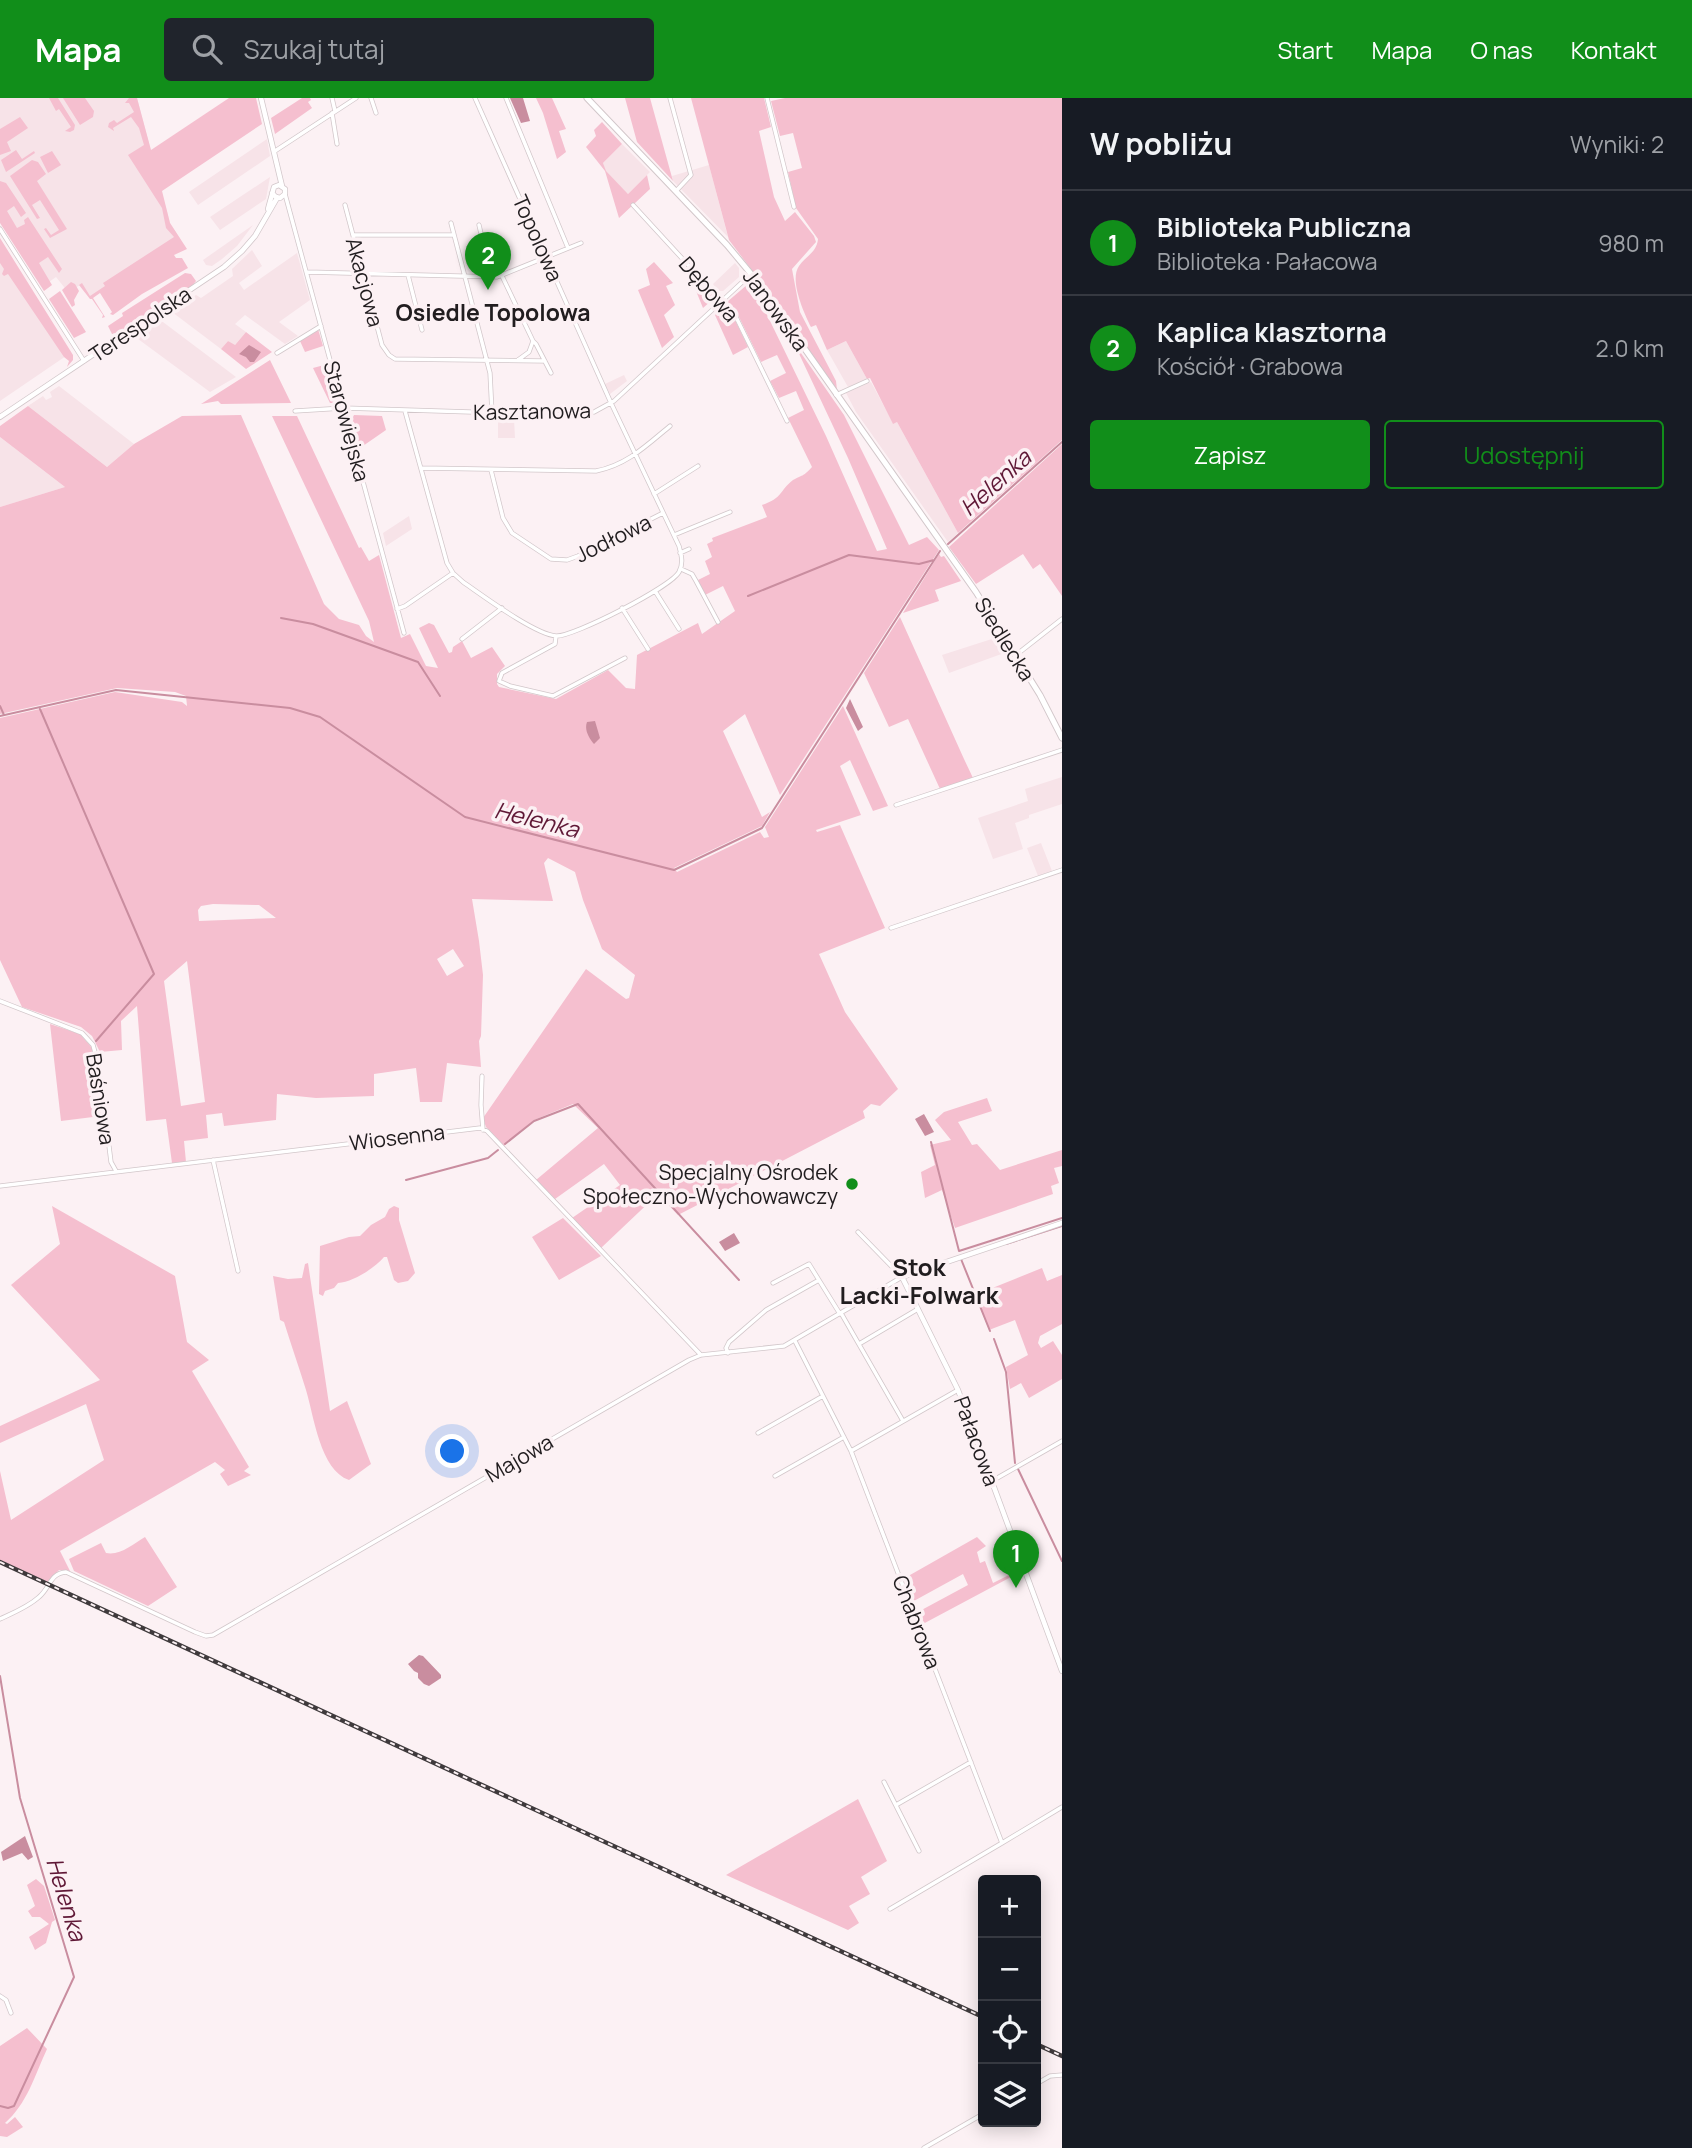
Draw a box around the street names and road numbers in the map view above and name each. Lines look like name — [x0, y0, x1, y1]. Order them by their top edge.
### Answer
street label: Topolowa — [506, 190, 570, 286]
street label: Akacjowa — [340, 234, 390, 330]
street label: Dębowa — [673, 250, 745, 328]
street label: Janowska — [737, 264, 815, 356]
street label: Terespolska — [84, 280, 196, 368]
street label: Starowiejska — [317, 357, 377, 485]
street label: Kasztanowa — [473, 396, 591, 426]
street label: Jodłowa — [570, 508, 656, 568]
street label: Siedlecka — [968, 592, 1042, 686]
street label: Baśniowa — [80, 1051, 122, 1147]
street label: Wiosenna — [348, 1117, 446, 1157]
street label: Pałacowa — [948, 1392, 1006, 1490]
street label: Majowa — [480, 1427, 558, 1489]
street label: Chabrowa — [886, 1571, 948, 1673]

